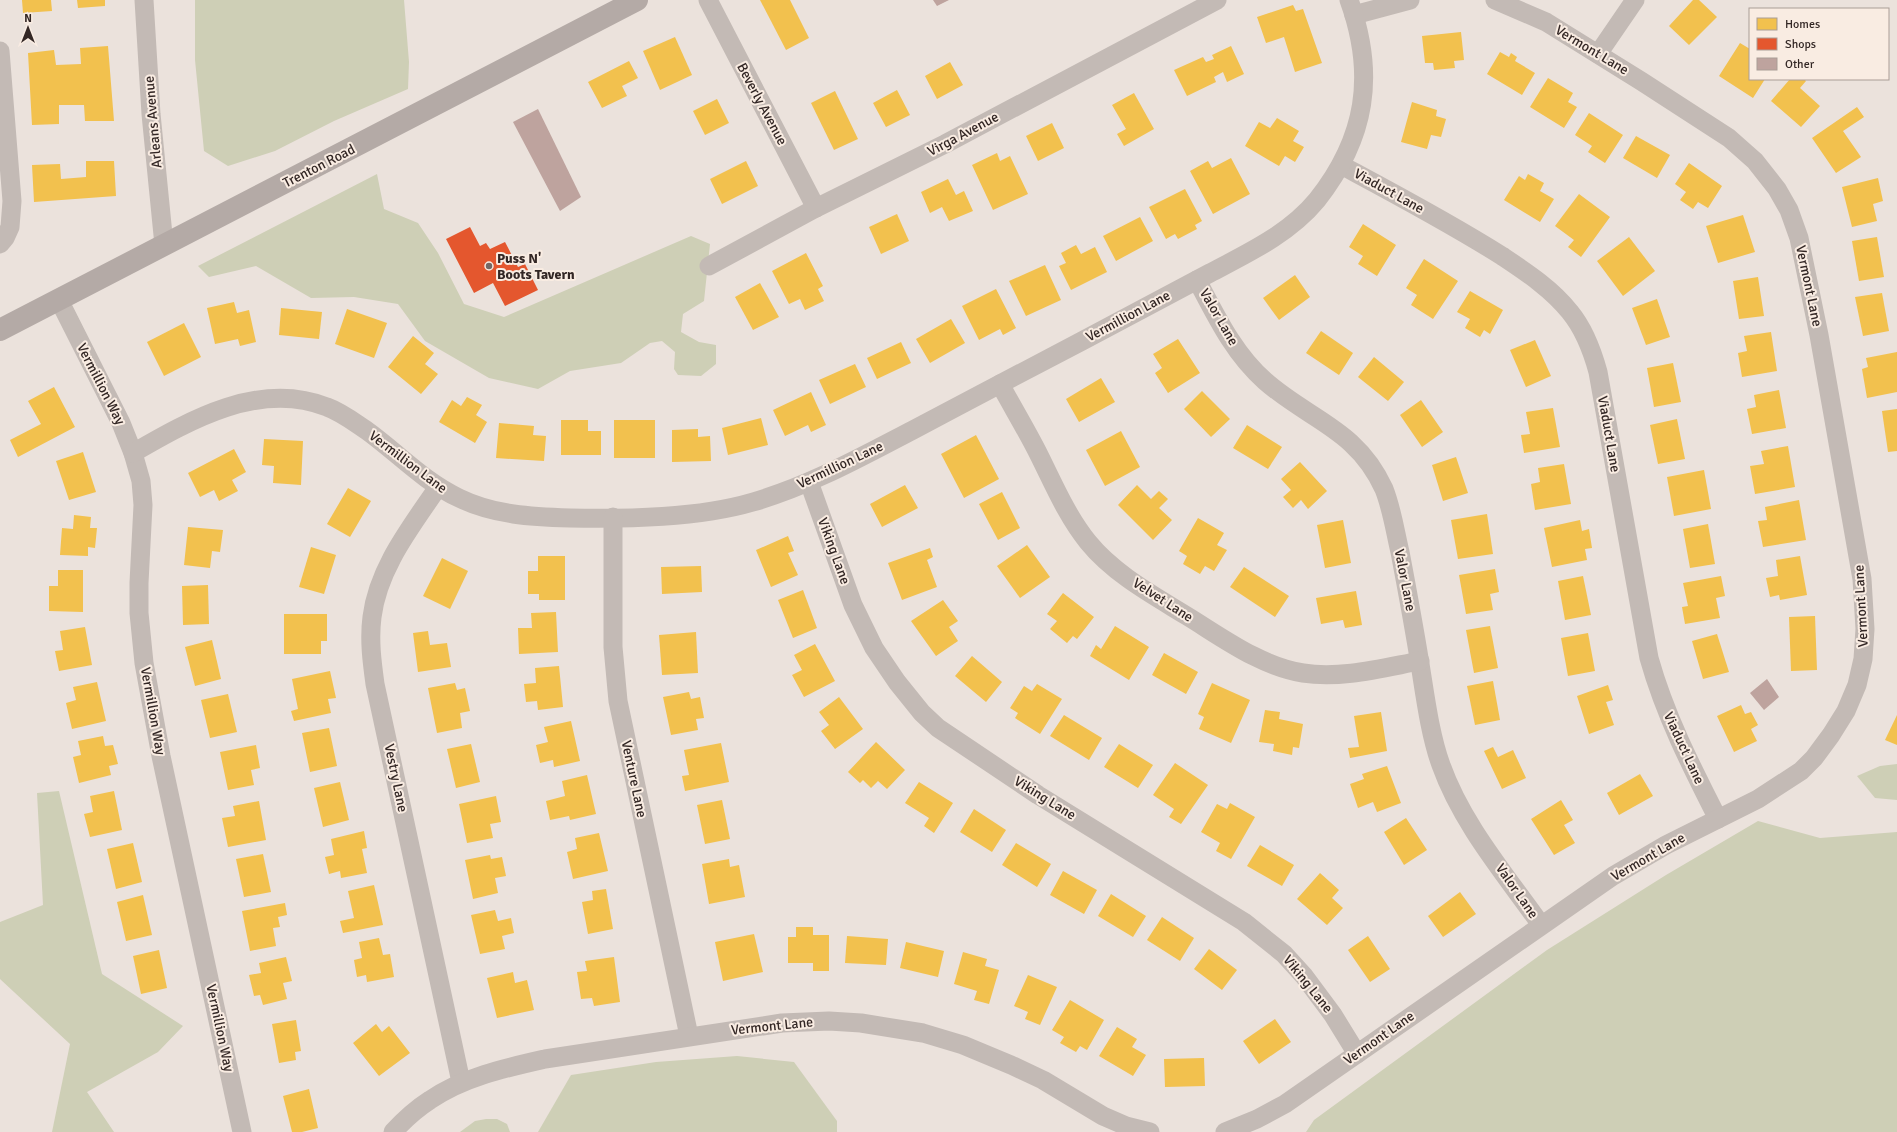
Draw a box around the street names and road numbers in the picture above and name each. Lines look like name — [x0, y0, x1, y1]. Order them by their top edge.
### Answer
street label: Vermont Lane — [1552, 21, 1632, 79]
street label: Beverly Avenue — [733, 60, 791, 148]
street label: Arleans Avenue — [141, 75, 165, 169]
street label: Virga Avenue — [924, 108, 1002, 160]
street label: Trenton Road — [280, 141, 358, 191]
street label: Viaduct Lane — [1351, 165, 1427, 217]
street label: Vermont Lane — [1792, 244, 1826, 328]
street label: Valor Lane — [1196, 285, 1242, 349]
street label: Vermillion Lane — [1083, 287, 1173, 345]
street label: Vermillion Way — [73, 340, 129, 428]
street label: Viaduct Lane — [1594, 394, 1624, 474]
street label: Vermillion Lane — [366, 427, 450, 497]
street label: Vermillion Lane — [794, 438, 886, 492]
street label: Viking Lane — [814, 515, 854, 587]
street label: Valor Lane — [1391, 547, 1419, 613]
street label: Vermont Lane — [1850, 564, 1872, 648]
street label: Velvet Lane — [1130, 574, 1196, 626]
street label: Vermillion Way — [137, 666, 169, 757]
street label: Viaduct Lane — [1660, 709, 1708, 787]
street label: Venture Lane — [618, 739, 650, 819]
street label: Vestry Lane — [380, 742, 412, 814]
street label: Viking Lane — [1011, 772, 1079, 824]
street label: Vermont Lane — [1608, 829, 1688, 885]
street label: Valor Lane — [1492, 860, 1542, 922]
street label: Viking Lane — [1279, 952, 1337, 1016]
street label: Vermillion Way — [202, 983, 238, 1074]
street label: Vermont Lane — [1340, 1007, 1418, 1069]
street label: Vermont Lane — [730, 1013, 814, 1039]

